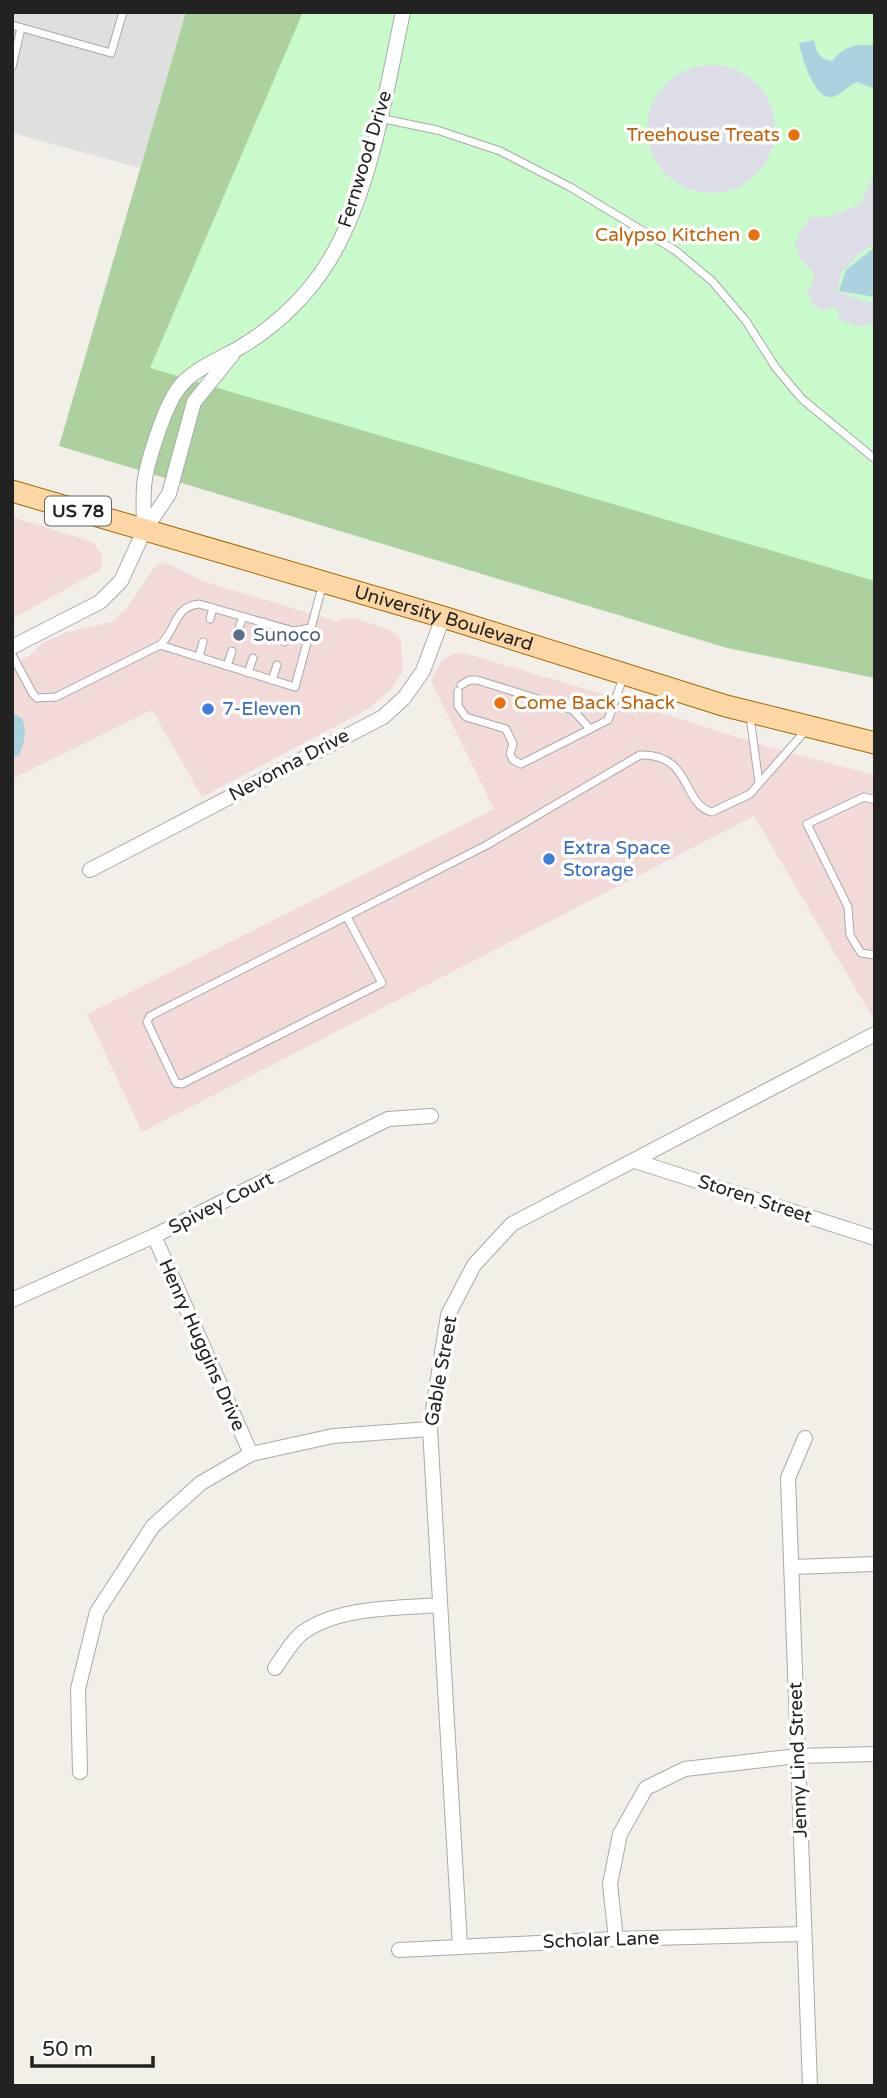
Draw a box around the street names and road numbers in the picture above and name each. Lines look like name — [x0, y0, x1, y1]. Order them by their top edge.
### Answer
street label: Fernwood Drive — [334, 88, 396, 230]
road number: US 78 — [45, 496, 111, 526]
street label: University Boulevard — [352, 581, 536, 656]
street label: Nevonna Drive — [225, 724, 353, 806]
street label: Spivey Court — [165, 1167, 277, 1239]
street label: Storen Street — [695, 1170, 815, 1228]
street label: Henry Huggins Drive — [154, 1256, 250, 1434]
street label: Gable Street — [420, 1314, 462, 1428]
street label: Jenny Lind Street — [784, 1682, 812, 1838]
street label: Scholar Lane — [542, 1927, 660, 1953]

